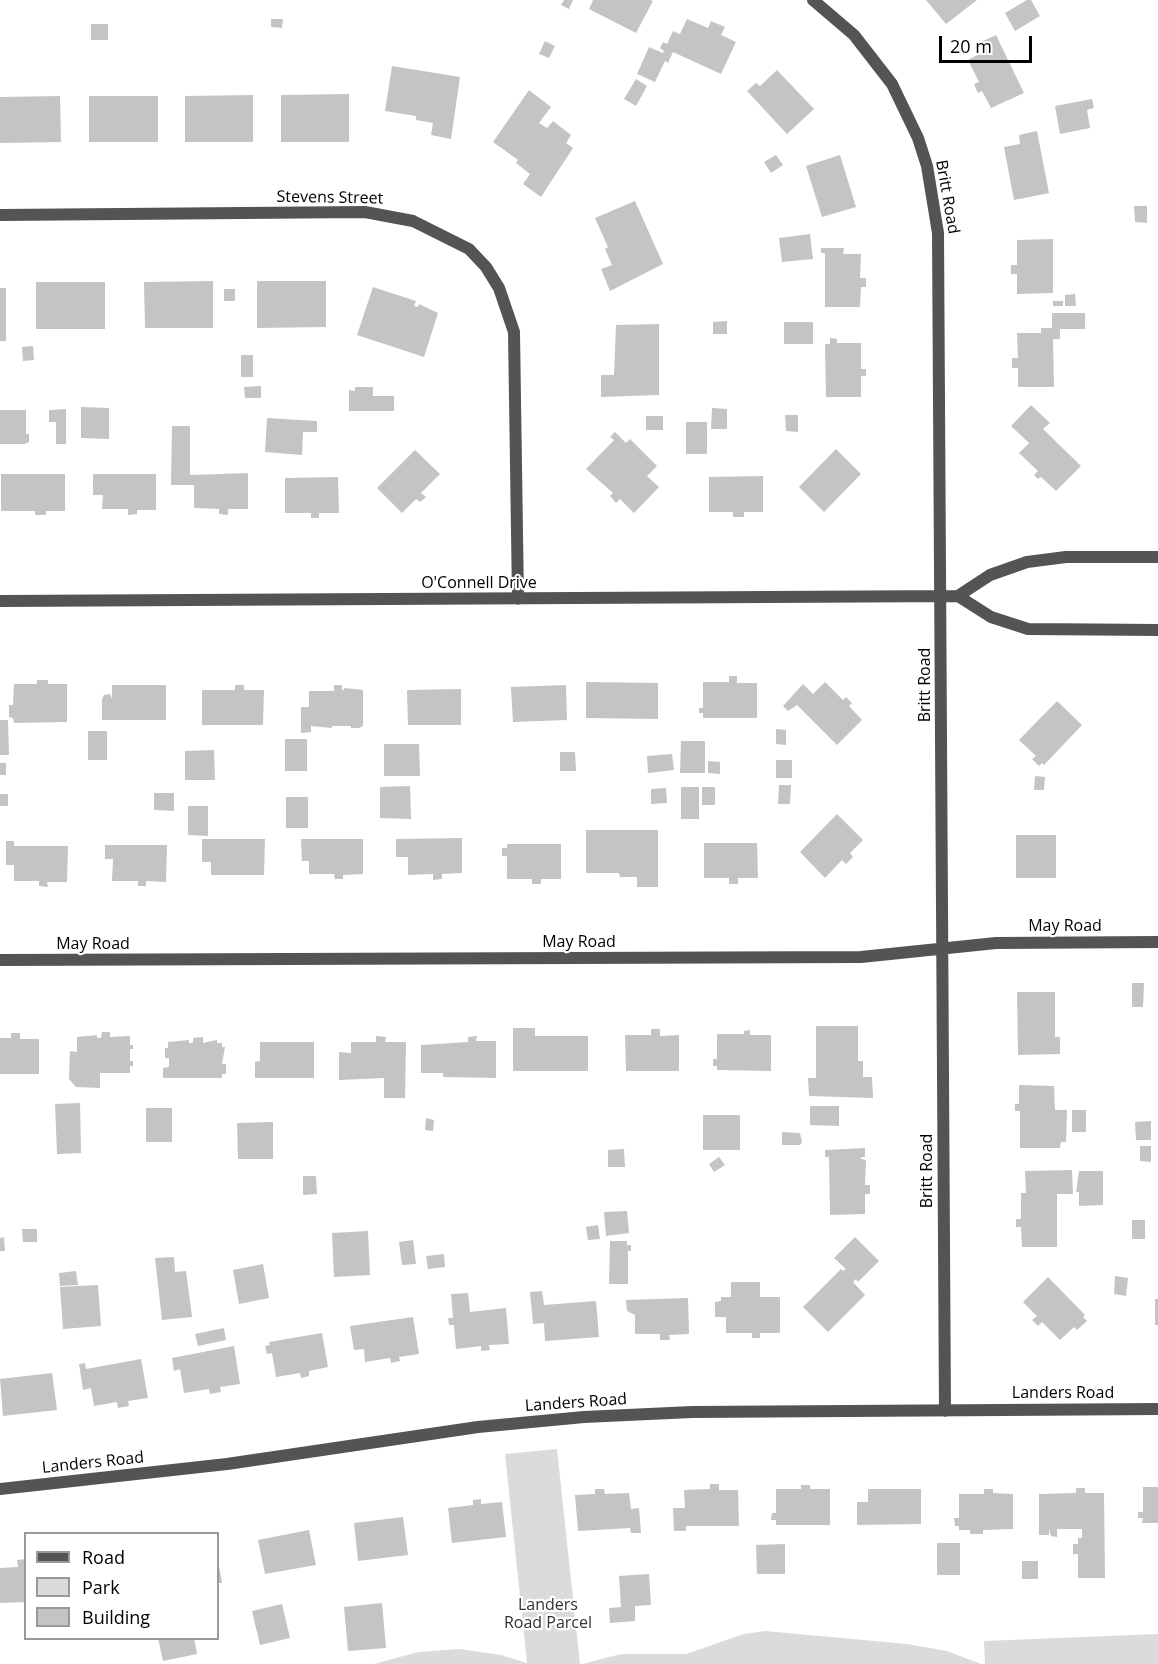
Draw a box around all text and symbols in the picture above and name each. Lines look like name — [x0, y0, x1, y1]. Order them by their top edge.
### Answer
scale bar — [942, 24, 1035, 62]
text: 20 m — [950, 34, 992, 58]
street label: Britt Road — [931, 159, 963, 235]
street label: Stevens Street — [276, 187, 384, 209]
street label: O'Connell Drive — [421, 573, 537, 593]
street label: Britt Road — [915, 648, 935, 722]
street label: May Road — [1028, 916, 1102, 936]
street label: May Road — [542, 932, 616, 952]
street label: May Road — [56, 934, 130, 954]
street label: Britt Road — [917, 1134, 937, 1208]
street label: Landers Road — [1012, 1383, 1114, 1403]
street label: Landers Road — [524, 1390, 628, 1416]
street label: Landers Road — [41, 1448, 145, 1478]
legend — [24, 1532, 219, 1640]
text: Road — [82, 1545, 125, 1569]
text: Park — [82, 1575, 120, 1599]
park label: Landers Road Parcel — [504, 1595, 592, 1633]
text: Building — [82, 1605, 150, 1629]

